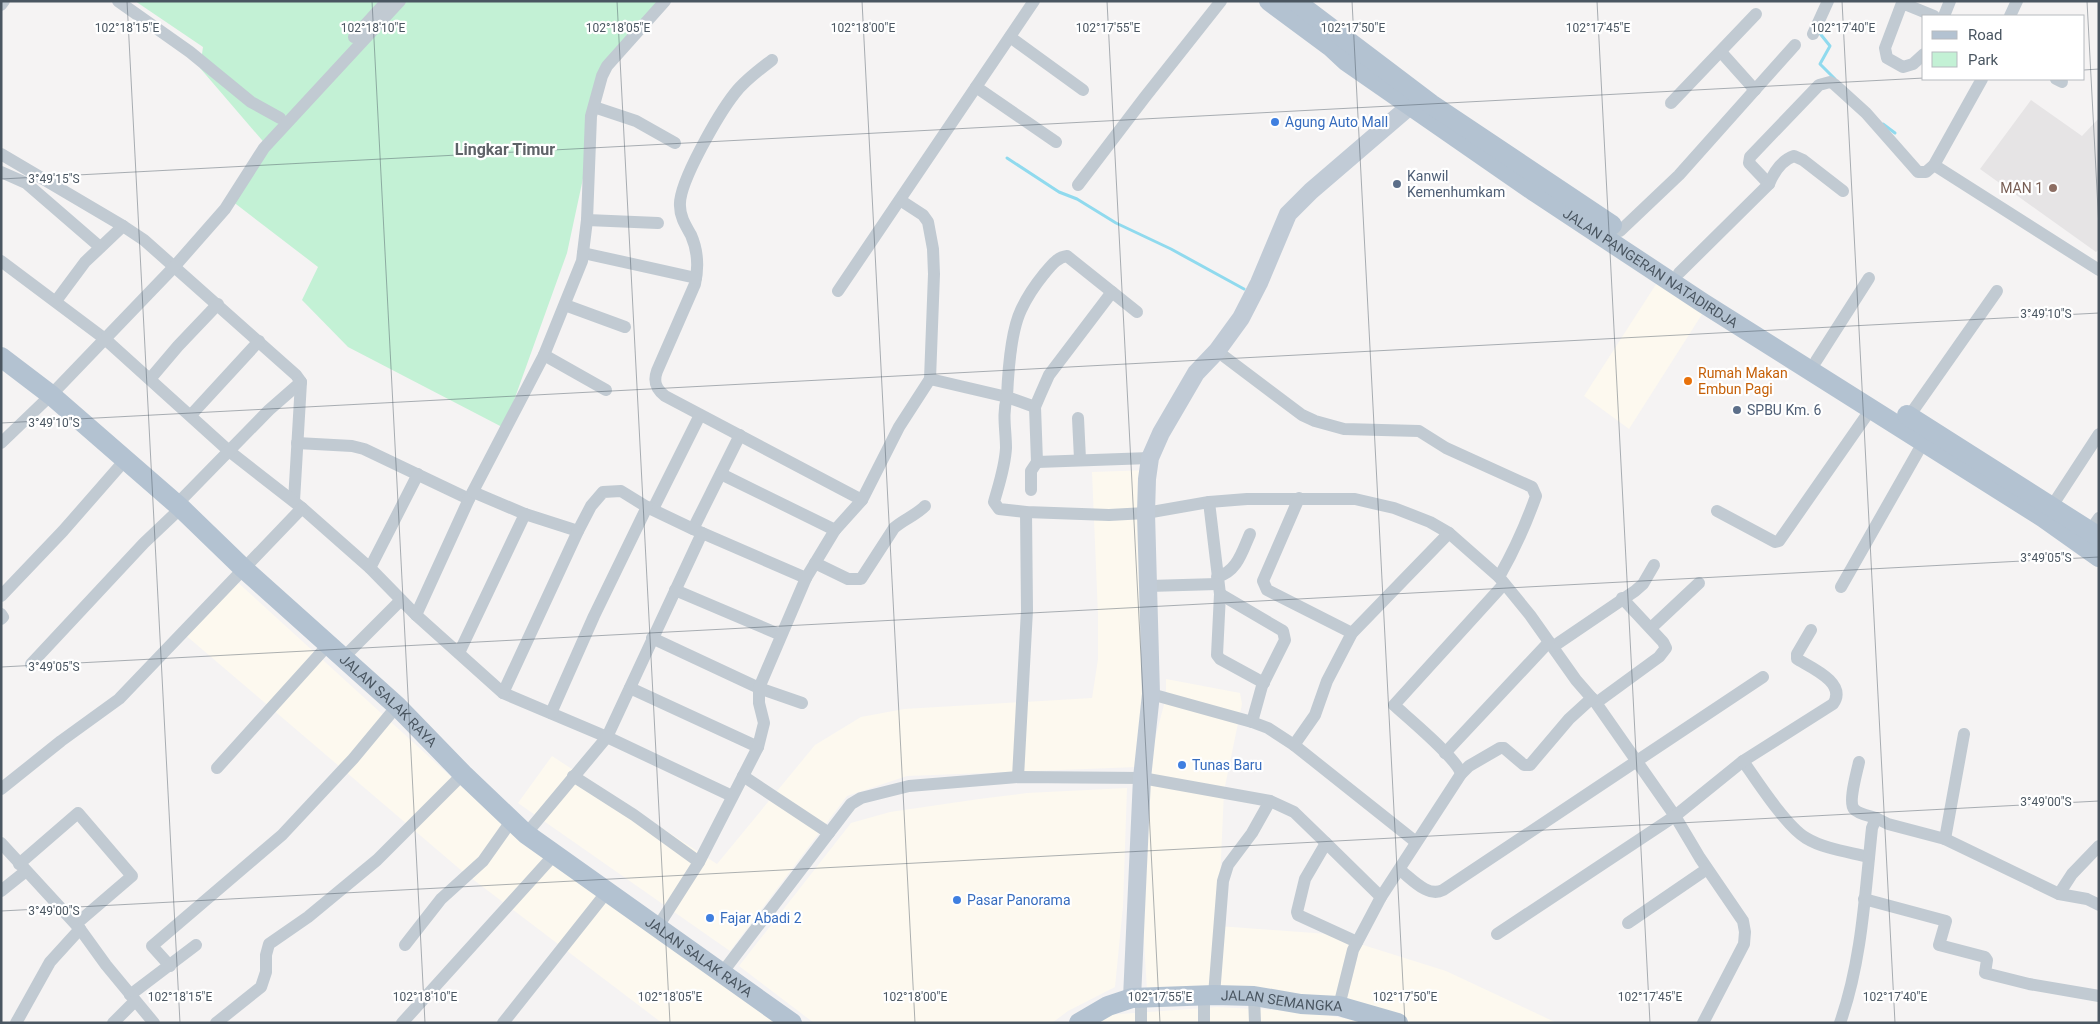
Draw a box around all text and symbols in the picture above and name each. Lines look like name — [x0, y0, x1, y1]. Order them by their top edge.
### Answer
legend — [1922, 15, 2085, 80]
text: 102°18'15"E — [95, 21, 159, 35]
text: 102°18'10"E — [341, 21, 405, 35]
text: 102°18'05"E — [586, 21, 650, 35]
text: 102°18'00"E — [831, 21, 895, 35]
text: 102°17'55"E — [1076, 21, 1140, 35]
text: 102°17'50"E — [1321, 21, 1385, 35]
text: 102°17'45"E — [1566, 21, 1630, 35]
text: 102°17'40"E — [1811, 21, 1875, 35]
text: Road — [1968, 26, 2002, 44]
text: Park — [1968, 51, 1999, 69]
place label: Agung Auto Mall — [1285, 114, 1388, 130]
marker: Agung Auto Mall — [1269, 116, 1281, 128]
district label: Lingkar Timur — [455, 140, 555, 159]
place label: Kanwil Kemenhumkam — [1407, 168, 1505, 200]
text: 3°49'15"S — [28, 172, 80, 186]
marker: Kanwil Kemenhumkam — [1391, 178, 1403, 190]
place label: MAN 1 — [2000, 180, 2043, 196]
marker: MAN 1 — [2047, 182, 2059, 194]
street label: JALAN PANGERAN NATADIRDJA — [1560, 205, 1741, 331]
text: 3°49'10"S — [2020, 307, 2072, 321]
place label: Rumah Makan Embun Pagi — [1698, 365, 1788, 397]
marker: Rumah Makan Embun Pagi — [1682, 375, 1694, 387]
place label: SPBU Km. 6 — [1747, 402, 1821, 418]
marker: SPBU Km. 6 — [1731, 404, 1743, 416]
text: 3°49'10"S — [28, 416, 80, 430]
text: 3°49'05"S — [2020, 551, 2072, 565]
street label: JALAN SALAK RAYA — [337, 651, 440, 750]
text: 3°49'05"S — [28, 660, 80, 674]
place label: Tunas Baru — [1192, 757, 1262, 773]
marker: Tunas Baru — [1176, 759, 1188, 771]
text: 3°49'00"S — [2020, 795, 2072, 809]
place label: Pasar Panorama — [967, 892, 1071, 908]
marker: Pasar Panorama — [951, 894, 963, 906]
text: 3°49'00"S — [28, 904, 80, 918]
place label: Fajar Abadi 2 — [720, 910, 802, 926]
marker: Fajar Abadi 2 — [704, 912, 716, 924]
street label: JALAN SALAK RAYA — [642, 913, 756, 1000]
street label: JALAN SEMANGKA — [1221, 987, 1343, 1014]
text: 102°18'15"E — [148, 990, 212, 1004]
text: 102°18'10"E — [393, 990, 457, 1004]
text: 102°18'05"E — [638, 990, 702, 1004]
text: 102°18'00"E — [883, 990, 947, 1004]
text: 102°17'55"E — [1128, 990, 1192, 1004]
text: 102°17'50"E — [1373, 990, 1437, 1004]
text: 102°17'45"E — [1618, 990, 1682, 1004]
text: 102°17'40"E — [1863, 990, 1927, 1004]

